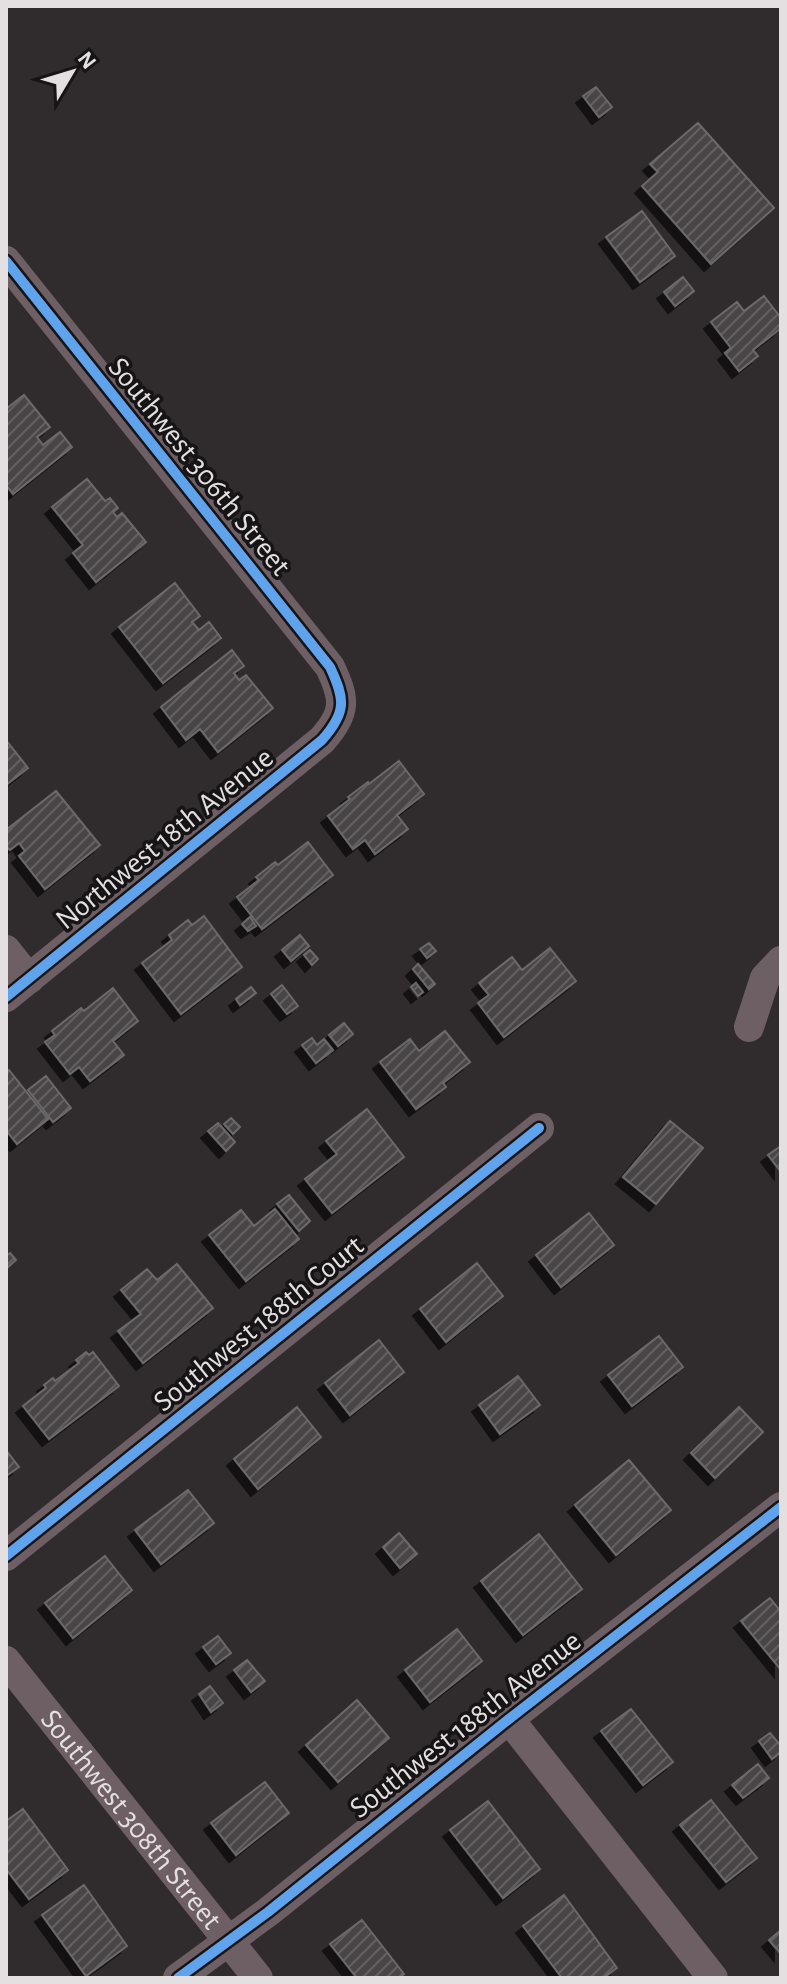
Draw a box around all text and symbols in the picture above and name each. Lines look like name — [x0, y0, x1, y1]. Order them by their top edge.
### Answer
north arrow — [32, 32, 112, 112]
text: N — [74, 48, 100, 73]
street label: Southwest 306th Street — [102, 352, 296, 582]
street label: Northwest 18th Avenue — [50, 742, 279, 935]
street label: Southwest 188th Court — [148, 1230, 370, 1417]
street label: Southwest 188th Avenue — [345, 1626, 587, 1824]
street label: Southwest 308th Street — [35, 1704, 227, 1935]

